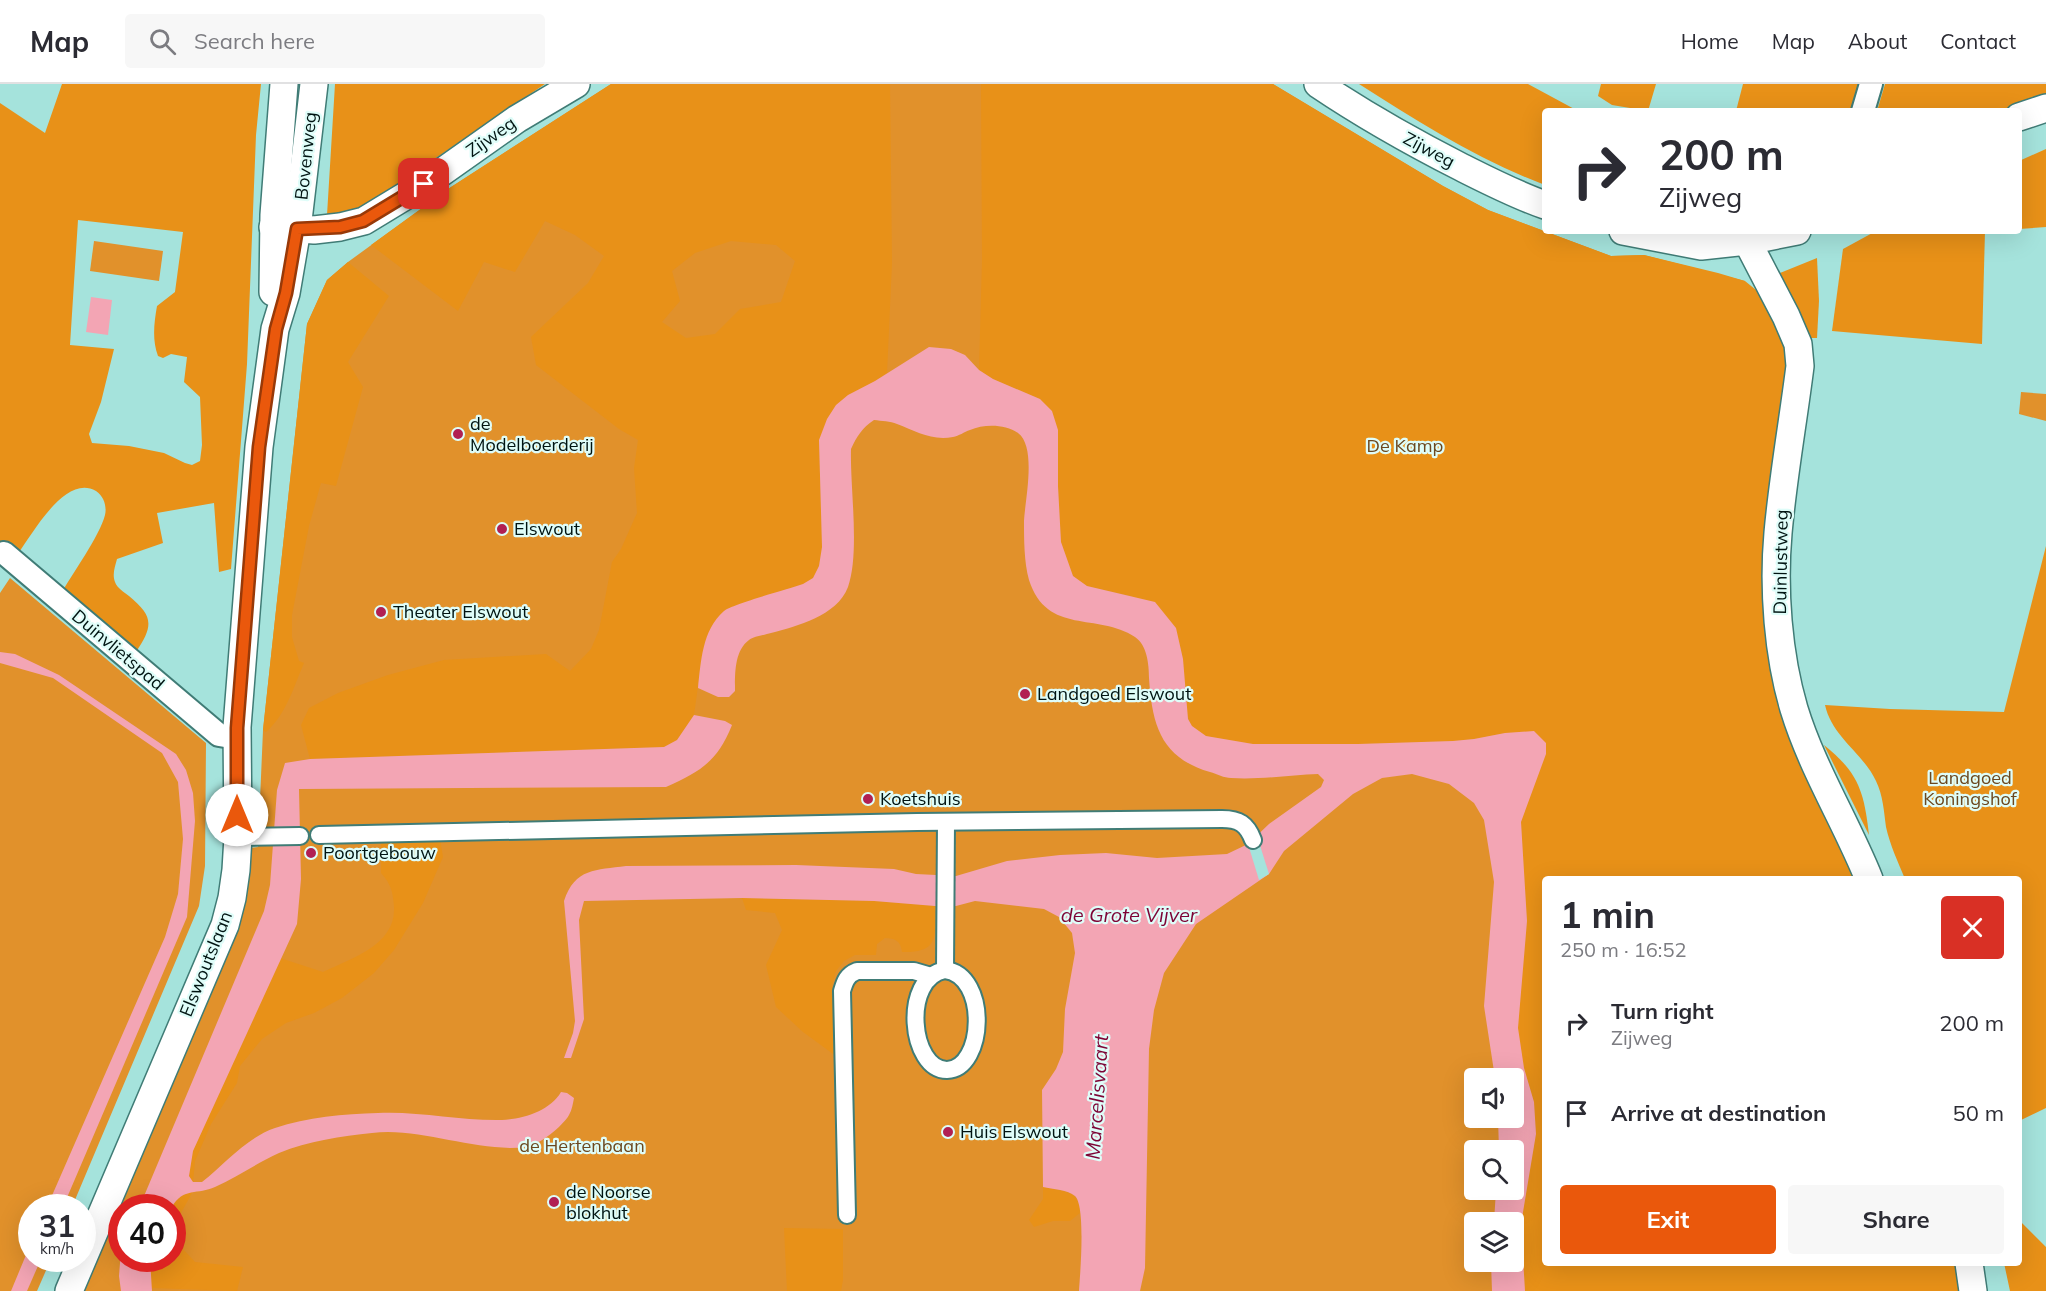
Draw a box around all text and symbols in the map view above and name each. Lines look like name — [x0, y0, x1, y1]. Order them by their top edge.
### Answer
search box — [125, 14, 545, 68]
text: Map — [30, 24, 89, 59]
icon: search — [146, 25, 179, 58]
text: Search here — [194, 27, 315, 55]
text: Home — [1681, 28, 1739, 54]
text: Map — [1772, 28, 1815, 54]
text: About — [1848, 28, 1907, 54]
text: Contact — [1940, 28, 2016, 54]
street label: Bovenweg — [289, 111, 322, 201]
street label: Zijweg — [461, 111, 520, 162]
street label: Zijweg — [1399, 126, 1459, 173]
text: 200 m — [1659, 128, 1784, 181]
icon: right — [1560, 132, 1638, 210]
pin — [398, 158, 449, 209]
icon: arrive — [407, 167, 440, 200]
text: Zijweg — [1659, 180, 1742, 214]
place label: de Modelboerderij — [470, 412, 594, 456]
marker: de Modelboerderij — [451, 427, 465, 441]
park label: De Kamp — [1367, 434, 1443, 457]
street label: Duinlustweg — [1768, 509, 1793, 615]
place label: Elswout — [514, 517, 580, 540]
marker: Elswout — [495, 522, 509, 536]
place label: Theater Elswout — [393, 600, 528, 623]
street label: Duinvlietspad — [67, 604, 169, 695]
marker: Theater Elswout — [374, 605, 388, 619]
place label: Landgoed Elswout — [1037, 682, 1191, 705]
marker: Landgoed Elswout — [1018, 687, 1032, 701]
park label: Landgoed Koningshof — [1923, 766, 2018, 810]
position arrow — [205, 783, 269, 847]
place label: Koetshuis — [880, 787, 961, 810]
marker: Koetshuis — [861, 792, 875, 806]
place label: Poortgebouw — [323, 841, 436, 864]
marker: Poortgebouw — [304, 846, 318, 860]
text: 1 min — [1560, 892, 1655, 937]
button: close — [1941, 896, 2004, 959]
water label: de Grote Vijver — [1061, 902, 1198, 927]
street label: Elswoutslaan — [174, 908, 237, 1020]
text: 250 m · 16:52 — [1560, 937, 1686, 962]
text: Turn right — [1611, 997, 1714, 1025]
icon: right — [1560, 1007, 1593, 1040]
text: 200 m — [1939, 1009, 2004, 1037]
text: Zijweg — [1611, 1025, 1673, 1050]
water label: Marcelisvaart — [1080, 1033, 1113, 1160]
map controls — [1464, 1068, 1524, 1272]
button: sound — [1464, 1068, 1524, 1128]
icon: arrive — [1560, 1097, 1593, 1130]
text: Arrive at destination — [1611, 1099, 1826, 1127]
text: 50 m — [1953, 1099, 2004, 1127]
place label: Huis Elswout — [960, 1120, 1068, 1143]
marker: Huis Elswout — [941, 1125, 955, 1139]
park label: de Hertenbaan — [519, 1134, 645, 1157]
button: search — [1464, 1140, 1524, 1200]
place label: de Noorse blokhut — [566, 1180, 650, 1224]
button: Exit — [1560, 1185, 1776, 1254]
button: Share — [1788, 1185, 2004, 1254]
speed limit sign: 40 — [108, 1194, 186, 1272]
marker: de Noorse blokhut — [547, 1195, 561, 1209]
text: 31 — [39, 1207, 75, 1245]
button: layers — [1464, 1212, 1524, 1272]
text: km/h — [40, 1239, 74, 1258]

